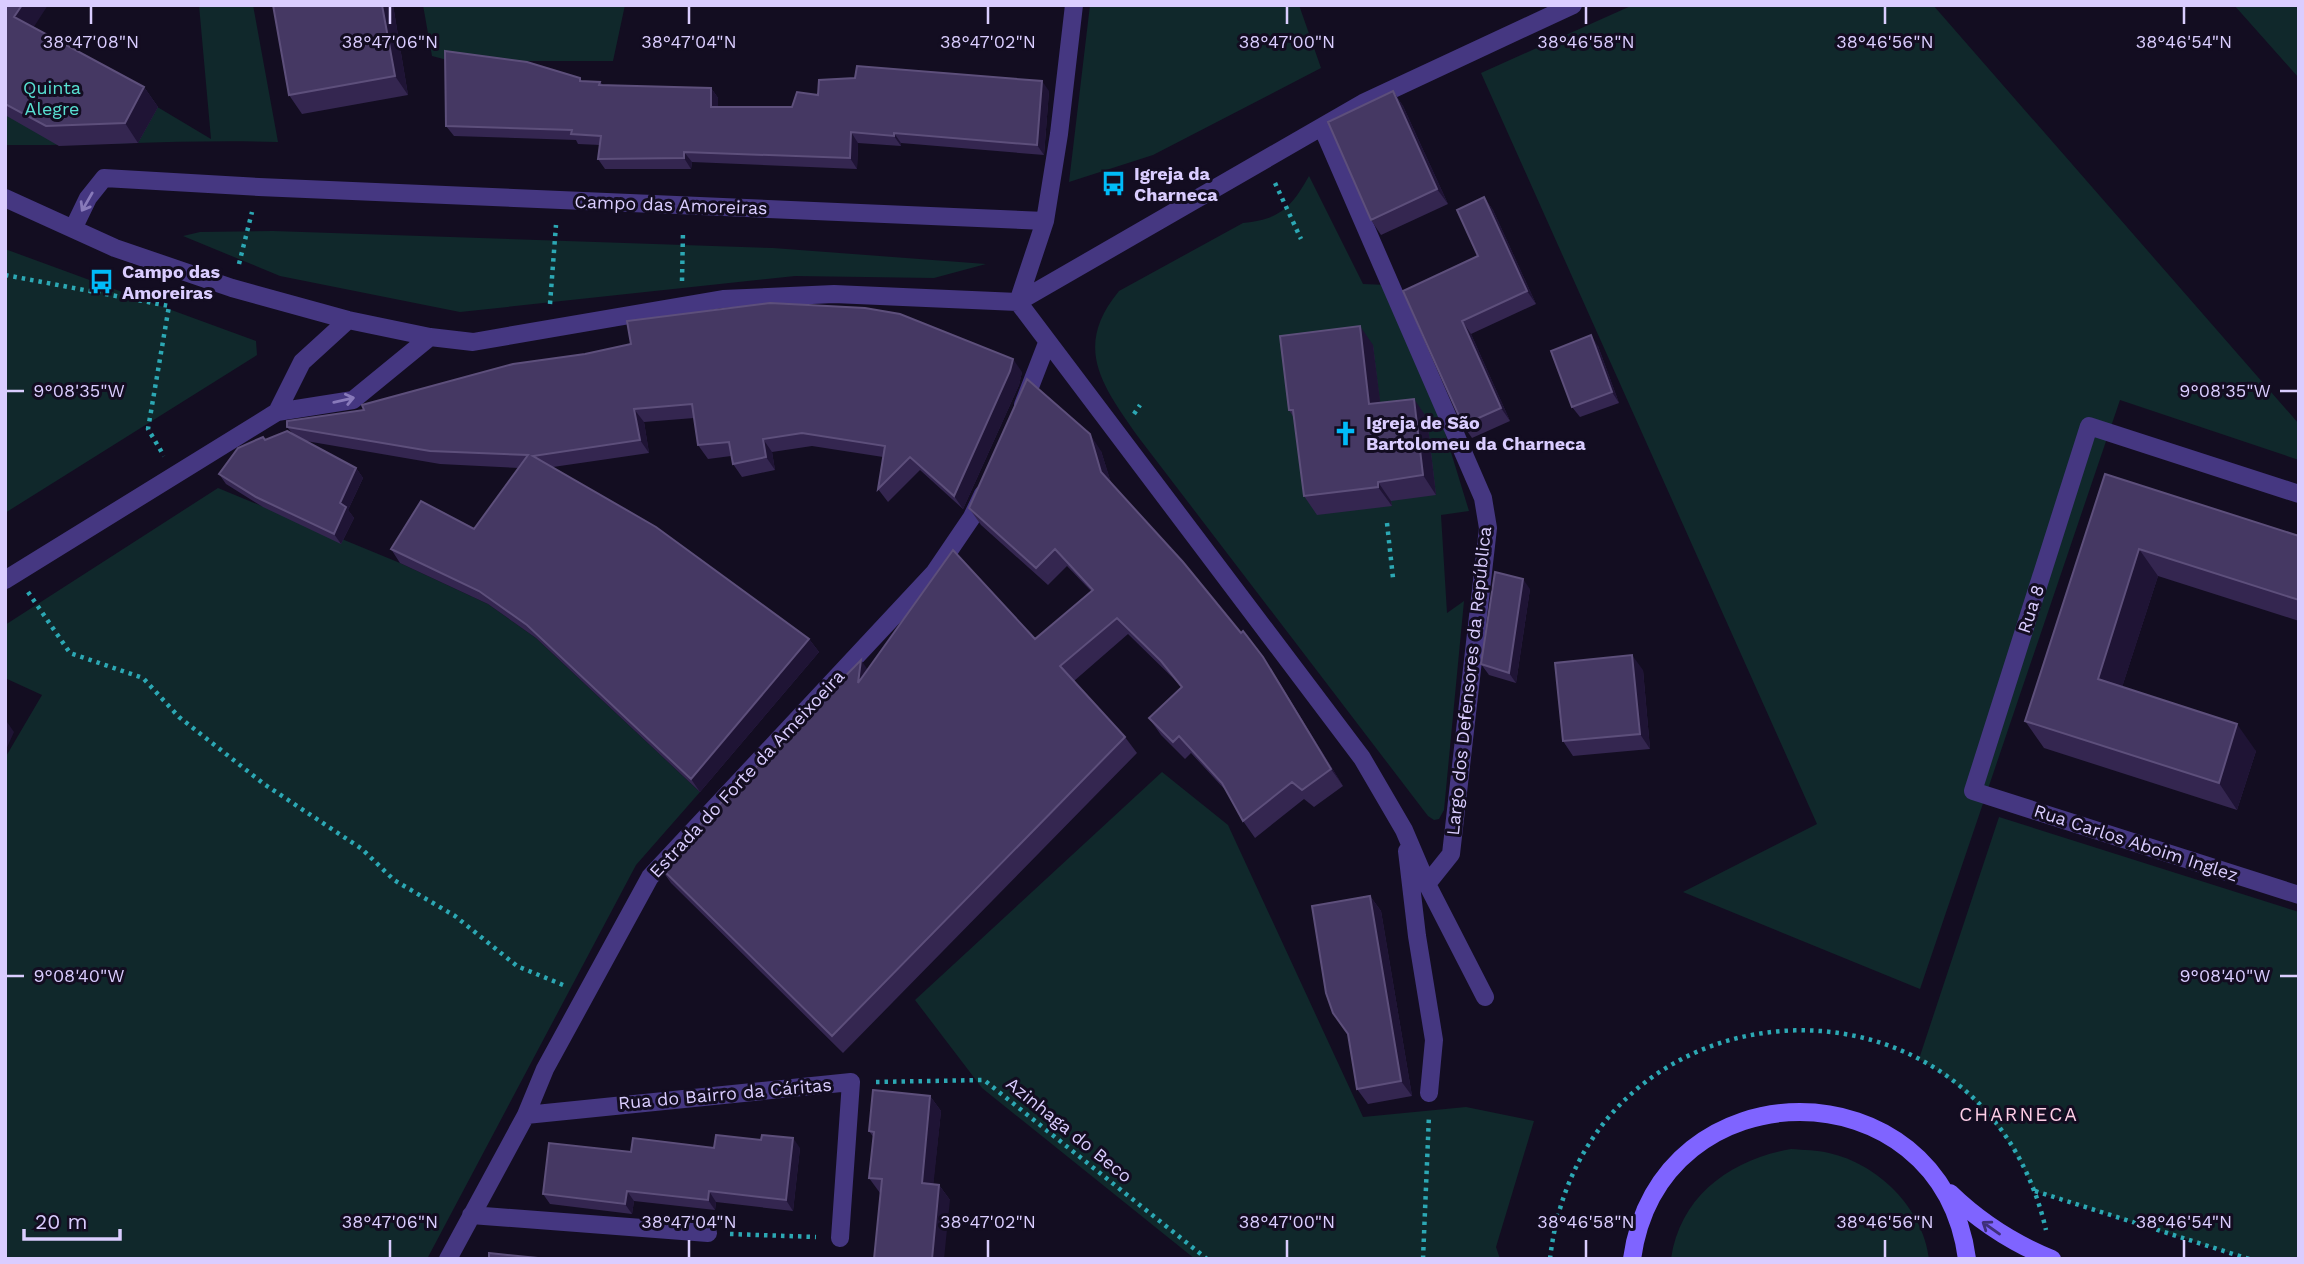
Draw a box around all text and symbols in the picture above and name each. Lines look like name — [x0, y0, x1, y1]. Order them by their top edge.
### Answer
text: 38°47'08"N — [43, 31, 139, 52]
text: 38°47'06"N — [342, 31, 438, 52]
text: 38°47'04"N — [641, 31, 737, 52]
text: 38°47'02"N — [940, 31, 1036, 52]
text: 38°47'00"N — [1239, 31, 1335, 52]
text: 38°46'58"N — [1537, 31, 1635, 52]
text: 38°46'56"N — [1836, 31, 1934, 52]
text: 38°46'54"N — [2136, 31, 2232, 52]
park label: Quinta Alegre — [23, 77, 81, 119]
place label: Igreja da Charneca — [1134, 163, 1218, 205]
bus stop icon: Igreja da Charneca — [1100, 170, 1128, 198]
street label: Campo das Amoreiras — [574, 191, 768, 218]
one-way arrow — [80, 192, 94, 212]
place label: Campo das Amoreiras — [122, 261, 221, 303]
bus stop icon: Campo das Amoreiras — [88, 268, 116, 296]
text: 9°08'35"W — [33, 380, 125, 401]
text: 9°08'35"W — [2179, 380, 2271, 401]
one-way arrow — [332, 393, 354, 406]
place label: Igreja de São Bartolomeu da Charneca — [1366, 412, 1586, 454]
church icon: Igreja de São Bartolomeu da Charneca — [1332, 419, 1360, 447]
street label: Largo dos Defensores da República — [1442, 525, 1495, 836]
street label: Rua 8 — [2013, 582, 2048, 636]
street label: Estrada do Forte da Ameixoeira — [645, 666, 848, 882]
street label: Rua Carlos Aboim Inglez — [2031, 800, 2241, 885]
text: 9°08'40"W — [34, 965, 125, 986]
text: 9°08'40"W — [2180, 965, 2271, 986]
street label: Azinhaga do Beco — [1002, 1073, 1136, 1187]
street label: Rua do Bairro da Cáritas — [617, 1074, 833, 1113]
district label: CHARNECA — [1959, 1103, 2079, 1126]
scale bar — [24, 1198, 121, 1242]
text: 20 m — [35, 1209, 87, 1234]
text: 38°47'06"N — [342, 1211, 438, 1232]
text: 38°47'04"N — [641, 1211, 737, 1232]
text: 38°47'02"N — [940, 1211, 1036, 1232]
text: 38°47'00"N — [1239, 1211, 1335, 1232]
text: 38°46'58"N — [1537, 1211, 1635, 1232]
text: 38°46'56"N — [1836, 1211, 1934, 1232]
text: 38°46'54"N — [2136, 1211, 2232, 1232]
one-way arrow — [1982, 1221, 2001, 1235]

